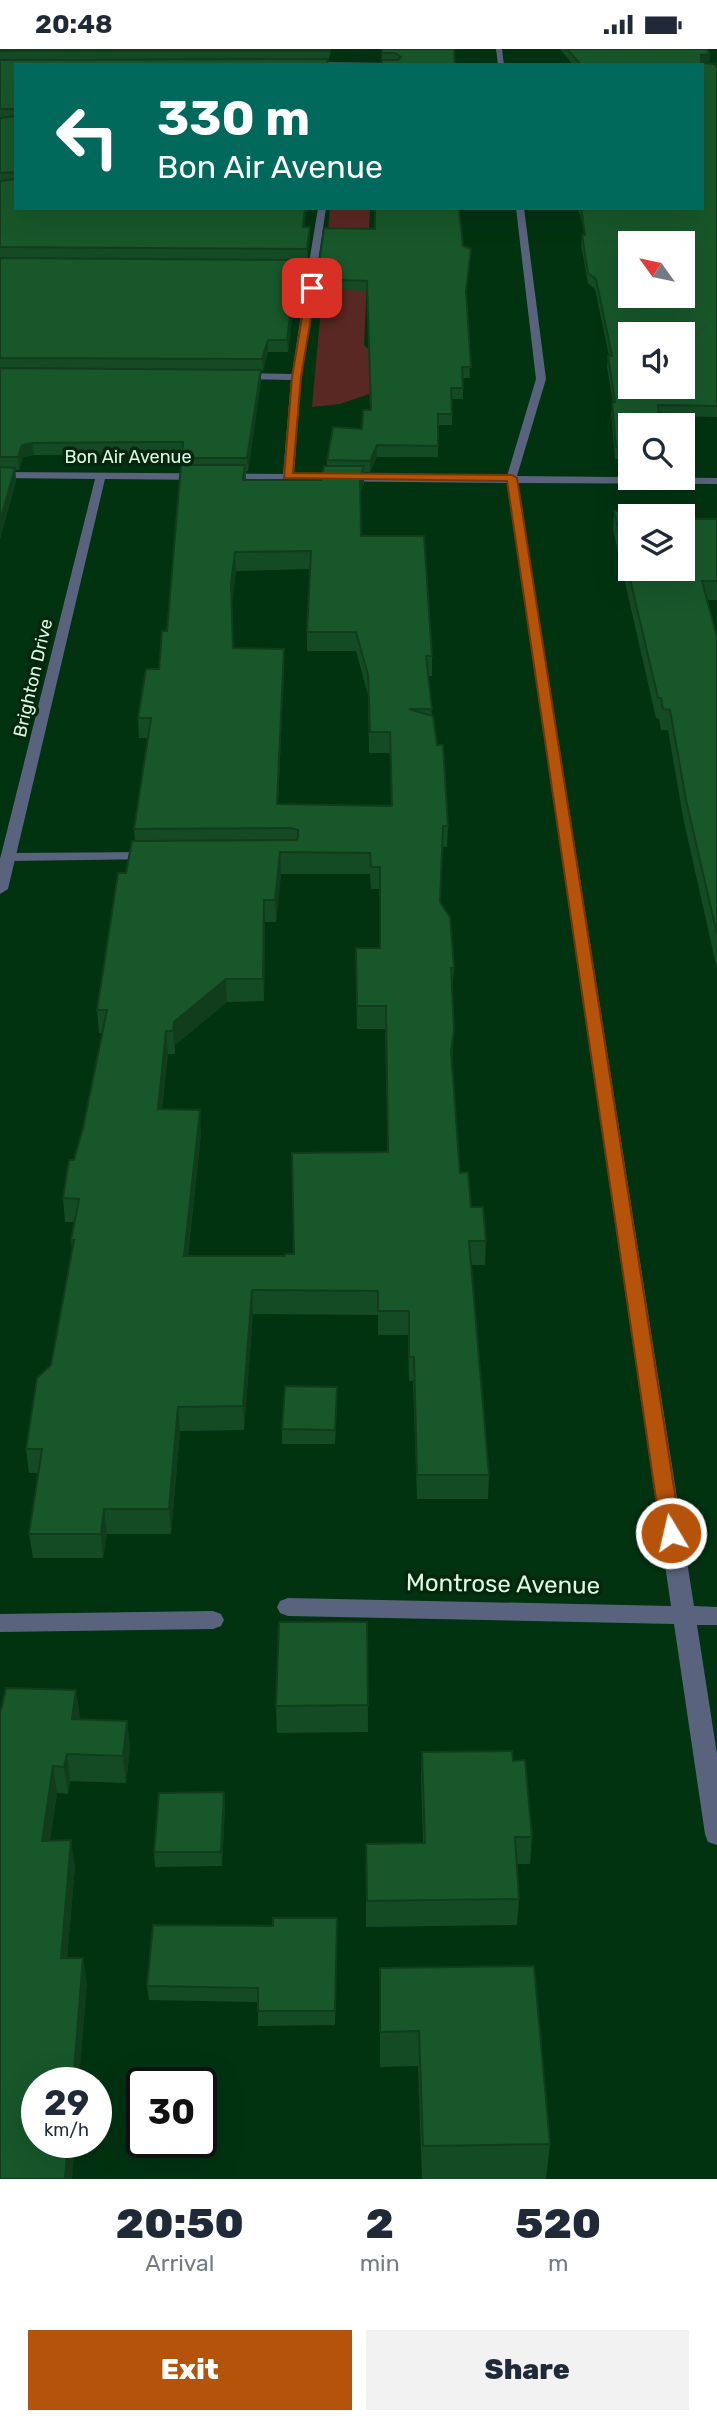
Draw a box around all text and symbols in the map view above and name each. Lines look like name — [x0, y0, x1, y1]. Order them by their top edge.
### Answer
text: 20:48 — [35, 9, 113, 40]
text: 330 m — [157, 89, 310, 147]
icon: left — [42, 91, 133, 182]
text: Bon Air Avenue — [157, 148, 383, 186]
north arrow — [618, 231, 695, 308]
map controls — [618, 231, 695, 581]
pin — [282, 258, 342, 318]
icon: arrive — [293, 269, 331, 307]
button: sound — [618, 322, 695, 399]
button: search — [618, 413, 695, 490]
street label: Bon Air Avenue — [64, 446, 192, 468]
button: layers — [618, 504, 695, 581]
street label: Brighton Drive — [9, 617, 57, 739]
position arrow — [634, 1496, 708, 1570]
street label: Montrose Avenue — [406, 1568, 600, 1600]
speed limit sign: 30 — [126, 2067, 217, 2158]
text: 29 — [44, 2082, 89, 2124]
text: km/h — [44, 2119, 89, 2141]
text: 20:50 — [116, 2199, 244, 2249]
text: 2 — [365, 2199, 394, 2249]
text: 520 — [515, 2199, 601, 2249]
text: Arrival — [145, 2249, 214, 2277]
text: min — [360, 2249, 400, 2277]
text: m — [548, 2249, 569, 2277]
button: Exit — [28, 2330, 352, 2410]
button: Share — [366, 2330, 689, 2410]

